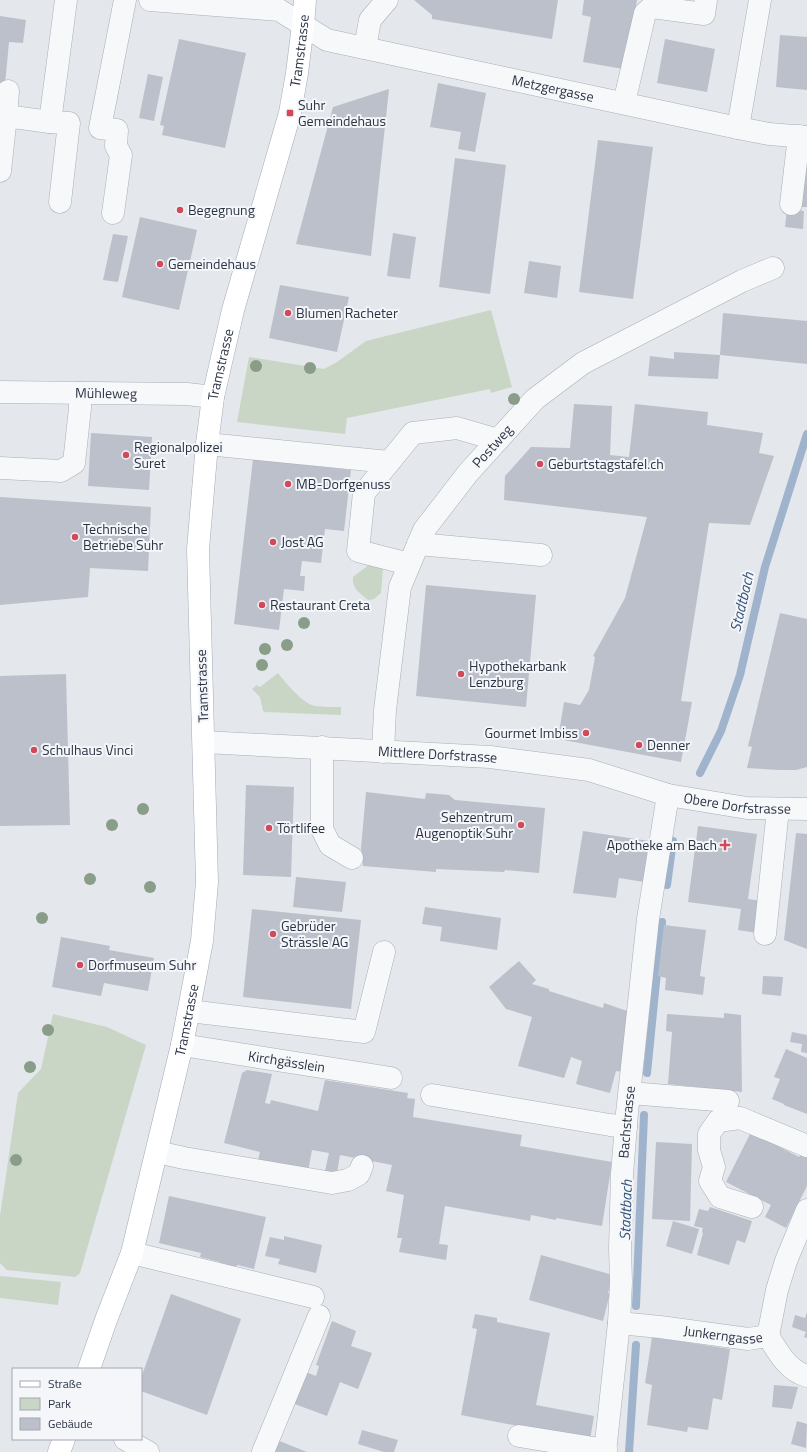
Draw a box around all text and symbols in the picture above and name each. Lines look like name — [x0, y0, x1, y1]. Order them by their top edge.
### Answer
street label: Tramstrasse — [284, 14, 314, 89]
street label: Metzgergasse — [510, 69, 596, 107]
place label: Suhr Gemeindehaus — [298, 94, 386, 131]
marker: Suhr Gemeindehaus — [285, 108, 295, 118]
place label: Begegnung — [188, 199, 255, 220]
marker: Begegnung — [175, 205, 185, 215]
place label: Gemeindehaus — [168, 253, 256, 274]
marker: Gemeindehaus — [155, 259, 165, 269]
place label: Blumen Racheter — [296, 302, 398, 323]
marker: Blumen Racheter — [283, 308, 293, 318]
street label: Tramstrasse — [202, 326, 238, 401]
street label: Mühleweg — [75, 382, 137, 403]
street label: Postweg — [467, 420, 517, 472]
place label: Regionalpolizei Suret — [134, 436, 223, 473]
marker: Regionalpolizei Suret — [121, 450, 131, 460]
place label: Geburtstagstafel.ch — [548, 453, 664, 474]
marker: Geburtstagstafel.ch — [535, 459, 545, 469]
place label: MB-Dorfgenuss — [296, 473, 391, 494]
marker: MB-Dorfgenuss — [283, 479, 293, 489]
place label: Technische Betriebe Suhr — [83, 518, 164, 555]
place label: Jost AG — [281, 531, 324, 552]
marker: Technische Betriebe Suhr — [70, 532, 80, 542]
marker: Jost AG — [268, 537, 278, 547]
water label: Stadtbach — [723, 569, 760, 634]
place label: Restaurant Creta — [270, 594, 370, 615]
marker: Restaurant Creta — [257, 600, 267, 610]
street label: Tramstrasse — [190, 649, 213, 723]
place label: Hypothekarbank Lenzburg — [469, 655, 567, 692]
marker: Hypothekarbank Lenzburg — [456, 669, 466, 679]
place label: Gourmet Imbiss — [484, 722, 578, 743]
marker: Gourmet Imbiss — [581, 728, 591, 738]
place label: Denner — [647, 734, 690, 755]
place label: Schulhaus Vinci — [42, 739, 133, 760]
street label: Mittlere Dorfstrasse — [378, 740, 499, 768]
marker: Denner — [634, 740, 644, 750]
marker: Schulhaus Vinci — [29, 745, 39, 755]
street label: Obere Dorfstrasse — [682, 787, 791, 819]
place label: Sehzentrum Augenoptik Suhr — [416, 806, 513, 843]
place label: Törtlifee — [277, 817, 325, 838]
marker: Sehzentrum Augenoptik Suhr — [516, 820, 526, 830]
marker: Törtlifee — [264, 823, 274, 833]
place label: Apotheke am Bach — [607, 834, 717, 855]
marker: Apotheke am Bach — [720, 840, 730, 850]
place label: Gebrüder Strässle AG — [281, 915, 348, 952]
marker: Gebrüder Strässle AG — [268, 929, 278, 939]
place label: Dorfmuseum Suhr — [88, 954, 196, 975]
marker: Dorfmuseum Suhr — [75, 960, 85, 970]
street label: Tramstrasse — [169, 982, 204, 1058]
street label: Kirchgässlein — [247, 1045, 327, 1077]
street label: Bachstrasse — [612, 1085, 640, 1159]
water label: Stadtbach — [613, 1179, 638, 1241]
street label: Junkerngasse — [683, 1319, 764, 1349]
legend — [12, 1368, 142, 1440]
text: Straße — [48, 1374, 82, 1393]
text: Park — [48, 1394, 71, 1413]
text: Gebäude — [48, 1414, 93, 1433]

